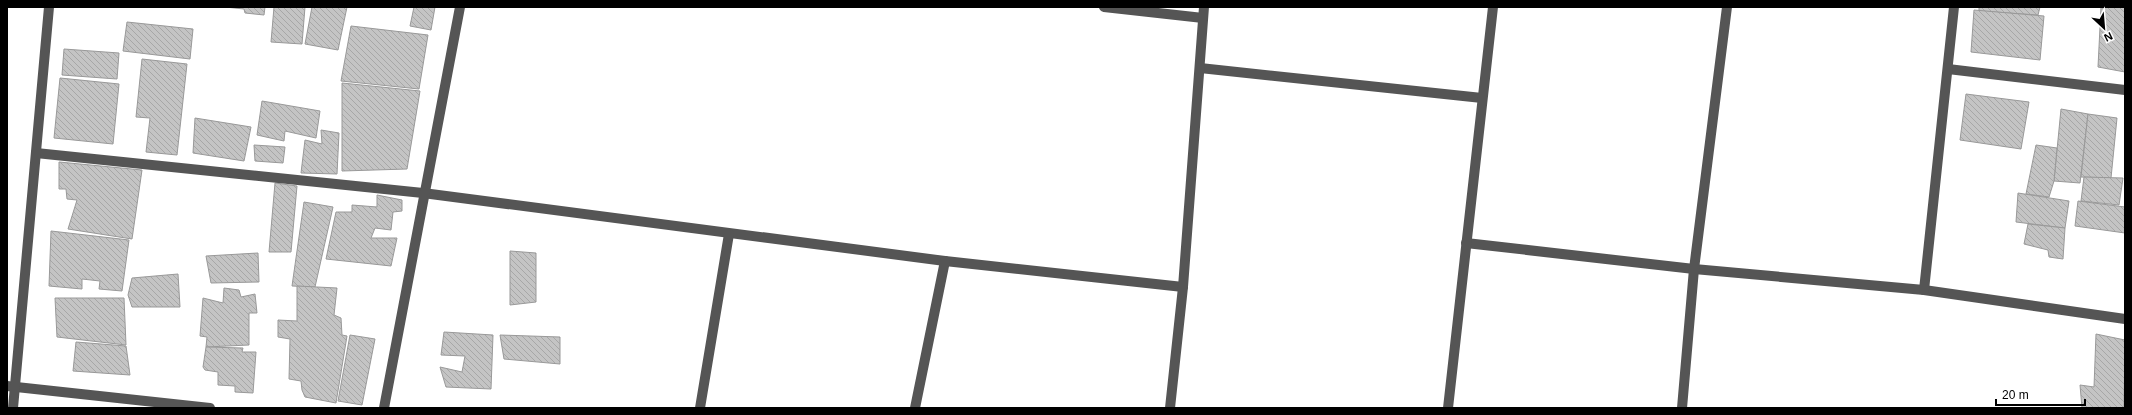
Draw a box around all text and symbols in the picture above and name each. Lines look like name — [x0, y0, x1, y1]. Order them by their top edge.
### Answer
north arrow — [2084, 8, 2124, 48]
text: N — [2102, 30, 2115, 44]
scale bar — [1996, 381, 2085, 407]
text: 20 m — [2002, 388, 2029, 402]

